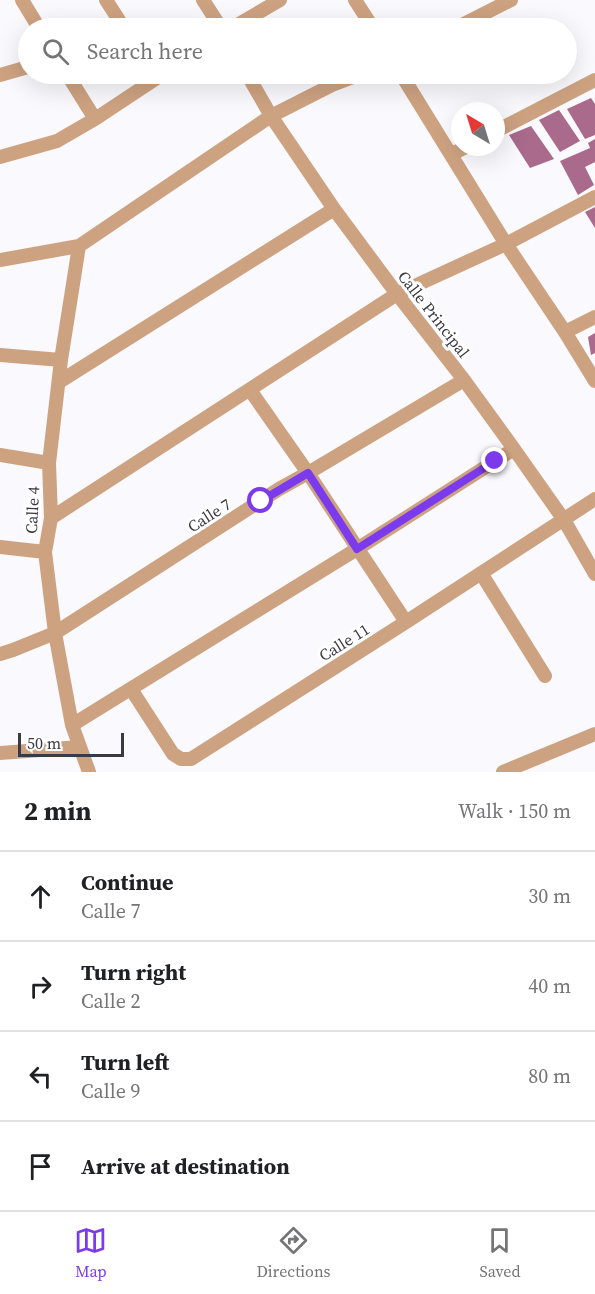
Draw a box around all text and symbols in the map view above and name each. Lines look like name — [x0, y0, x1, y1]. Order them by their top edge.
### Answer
search box — [18, 18, 577, 84]
icon: search — [39, 35, 72, 68]
text: Search here — [87, 36, 203, 66]
north arrow — [451, 102, 505, 156]
street label: Calle Principal — [393, 266, 475, 362]
route end — [481, 447, 507, 473]
street label: Calle 4 — [20, 486, 44, 534]
route start — [247, 487, 273, 513]
street label: Calle 7 — [183, 493, 235, 537]
street label: Calle 11 — [315, 618, 373, 666]
scale bar — [18, 730, 124, 758]
text: 50 m — [27, 732, 61, 754]
text: 2 min — [24, 793, 91, 829]
text: Walk · 150 m — [458, 797, 571, 825]
text: Continue — [81, 867, 174, 897]
icon: ahead — [24, 880, 57, 913]
text: 30 m — [528, 882, 571, 910]
text: Calle 7 — [81, 897, 141, 925]
text: Turn right — [81, 957, 186, 987]
icon: right — [24, 970, 57, 1003]
text: 40 m — [528, 972, 571, 1000]
text: Calle 2 — [81, 987, 141, 1015]
text: Turn left — [81, 1047, 169, 1077]
icon: left — [24, 1060, 57, 1093]
text: 80 m — [528, 1062, 571, 1090]
text: Calle 9 — [81, 1077, 141, 1105]
icon: arrive — [24, 1150, 57, 1183]
text: Arrive at destination — [81, 1151, 290, 1181]
tab: Map — [74, 1224, 107, 1282]
tab: Directions — [256, 1224, 331, 1282]
tab: Saved — [479, 1224, 521, 1282]

